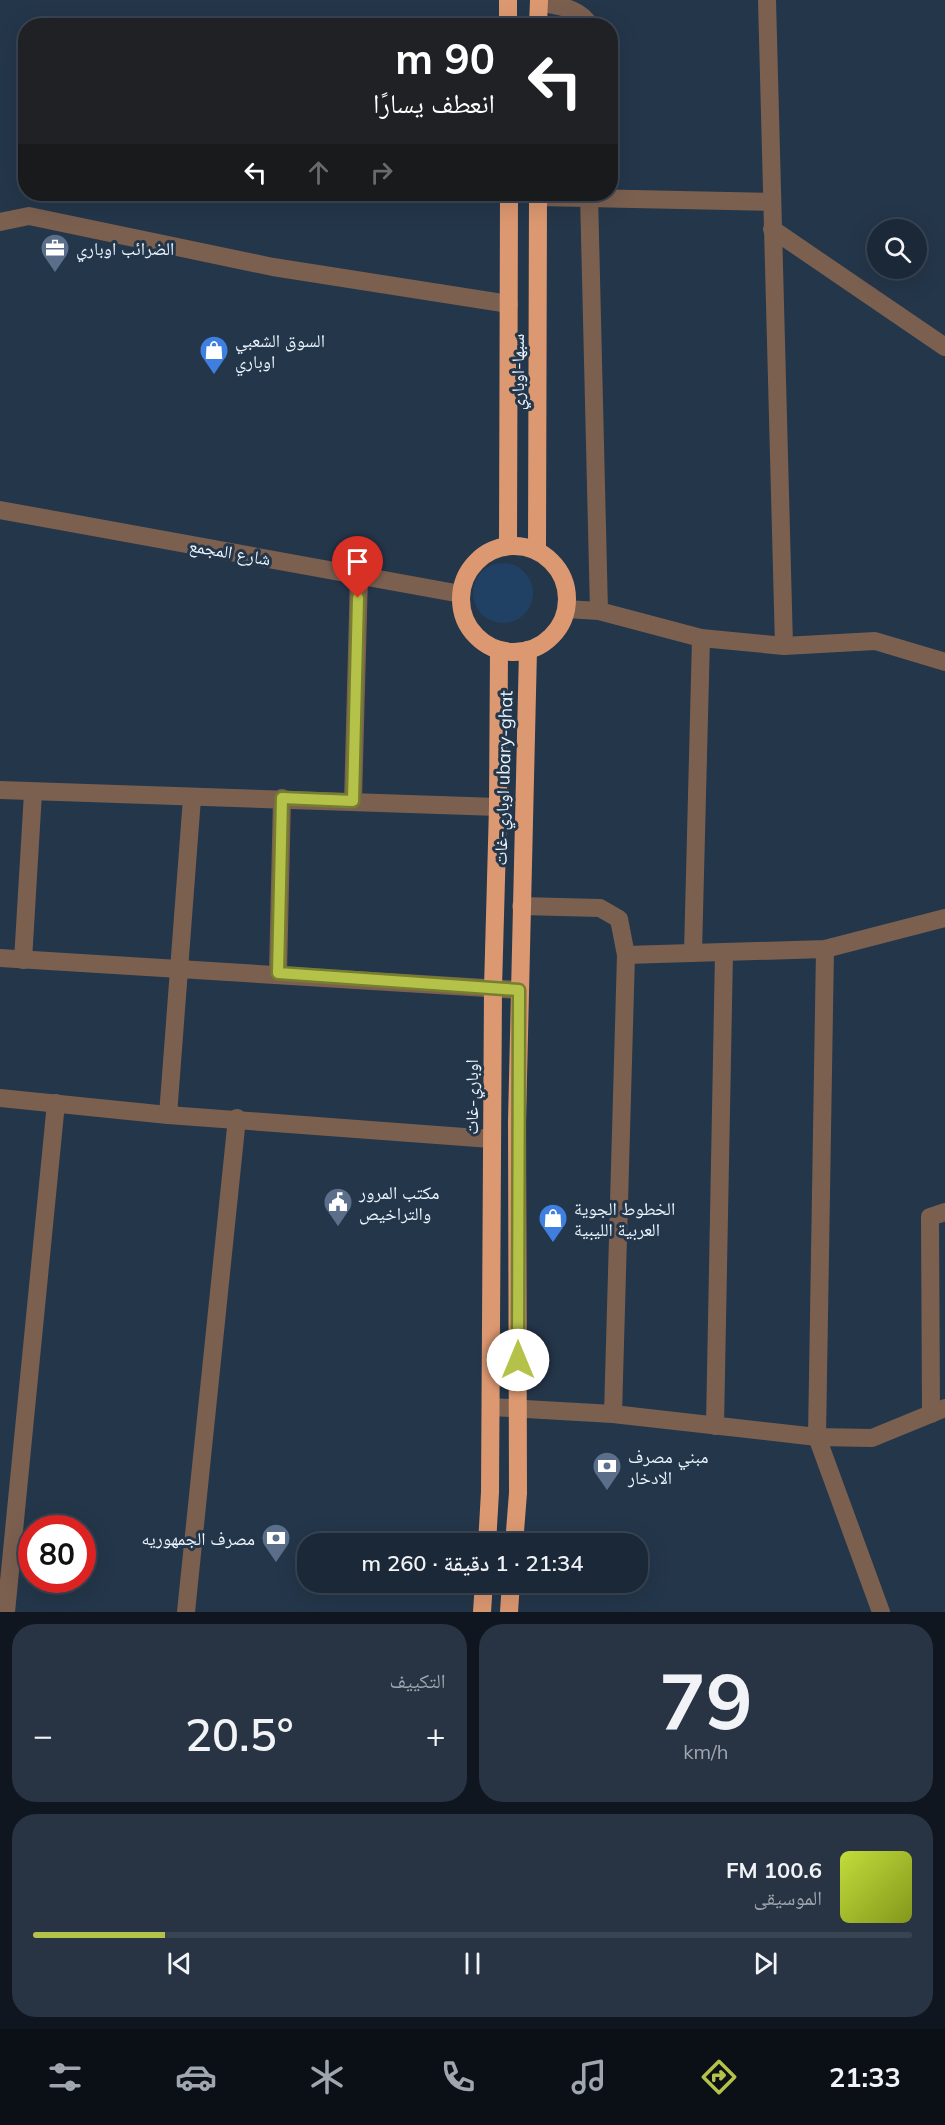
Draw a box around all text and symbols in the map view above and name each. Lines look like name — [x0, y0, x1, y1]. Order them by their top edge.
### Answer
text: 90 m — [395, 32, 495, 85]
icon: left — [516, 42, 594, 120]
text: انعطف يسارًا — [373, 86, 495, 120]
icon: left — [239, 156, 272, 189]
icon: ahead — [302, 156, 335, 189]
icon: right — [365, 156, 398, 189]
map controls — [867, 219, 927, 279]
button: search — [867, 219, 927, 279]
office icon: الضرائب اوباري — [39, 232, 71, 274]
place label: الضرائب اوباري — [76, 237, 174, 263]
place label: السوق الشعبي اوباري — [235, 329, 325, 376]
shop icon: السوق الشعبي اوباري — [198, 334, 230, 376]
street label: سبها-اوباري — [506, 334, 532, 410]
street label: شارع المجمع — [187, 534, 273, 571]
pin — [332, 536, 383, 598]
icon: arrive — [341, 545, 374, 578]
street label: اوباري-غات ubary-ghat — [488, 690, 521, 866]
street label: اوباري-غات — [460, 1059, 486, 1135]
place label: مكتب المرور والتراخيص — [358, 1181, 440, 1225]
public building icon: مكتب المرور والتراخيص — [322, 1186, 354, 1228]
place label: الخطوط الجوية العربية الليبية — [574, 1197, 675, 1241]
shop icon: الخطوط الجوية العربية الليبية — [537, 1202, 569, 1244]
position arrow — [486, 1328, 550, 1392]
place label: مبني مصرف الادخار — [627, 1445, 709, 1489]
bank icon: مبني مصرف الادخار — [591, 1450, 623, 1492]
speed limit sign: 80 — [18, 1515, 96, 1593]
bank icon: مصرف الجمهوريه — [260, 1522, 292, 1564]
place label: مصرف الجمهوريه — [141, 1527, 255, 1550]
text: 21:34 · 1 دقيقة · 260 m — [362, 1549, 583, 1577]
text: 79 — [659, 1651, 753, 1749]
text: التكييف — [389, 1668, 446, 1693]
text: 20.5° — [185, 1706, 294, 1762]
text: − — [33, 1714, 53, 1755]
text: + — [426, 1714, 445, 1755]
text: km/h — [683, 1739, 728, 1764]
text: 100.6 FM — [726, 1856, 822, 1884]
text: الموسيقى — [754, 1885, 822, 1910]
icon: previous — [163, 1947, 196, 1980]
icon: pause — [456, 1947, 489, 1980]
icon: next — [749, 1947, 782, 1980]
icon: filters — [44, 2056, 86, 2098]
icon: car — [175, 2056, 217, 2098]
icon: climate — [306, 2056, 348, 2098]
icon: phone — [437, 2056, 479, 2098]
icon: music — [568, 2056, 610, 2098]
icon: directions — [698, 2056, 740, 2098]
text: 21:33 — [829, 2060, 901, 2094]

